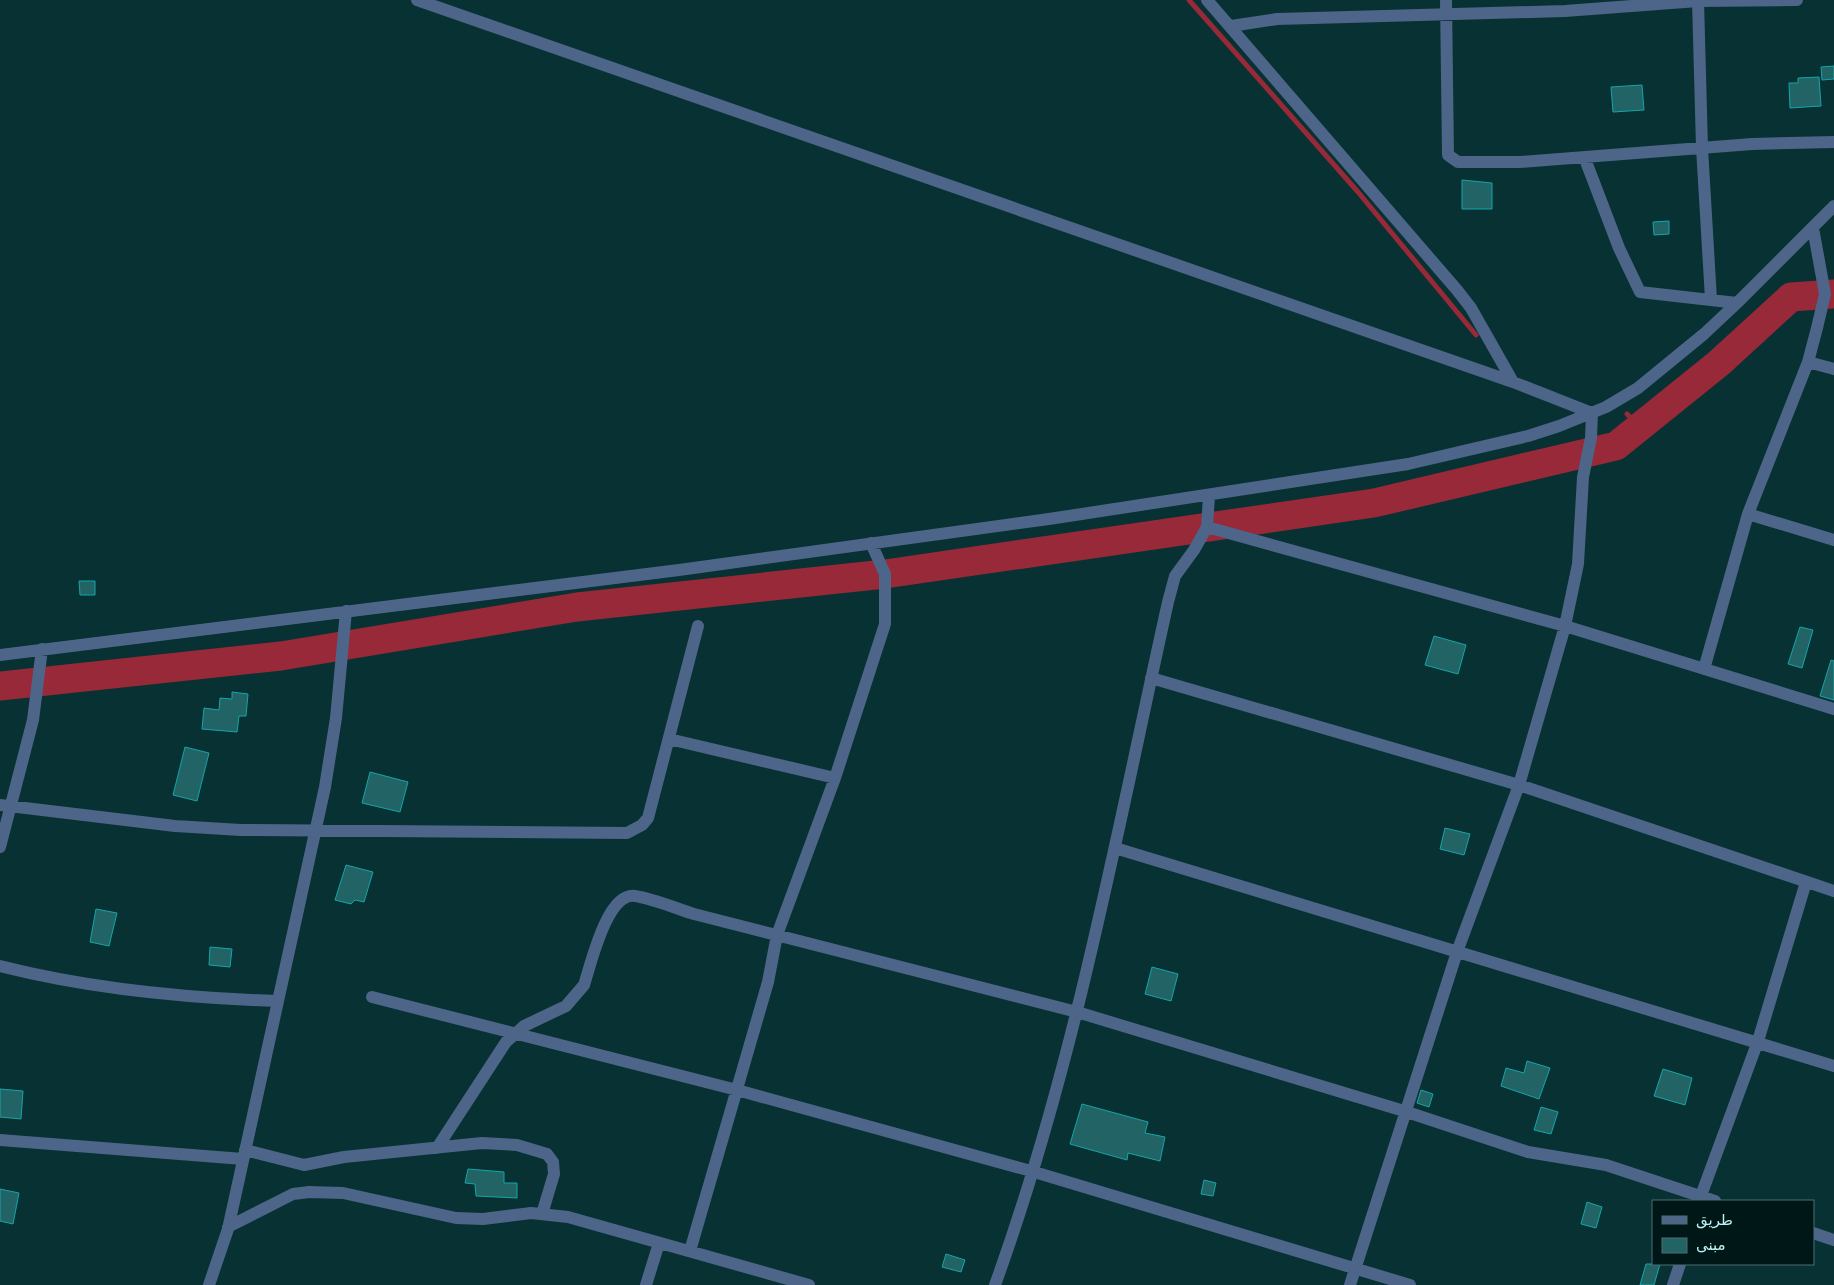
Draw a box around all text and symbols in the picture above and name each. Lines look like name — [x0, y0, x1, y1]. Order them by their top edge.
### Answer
legend — [1652, 1200, 1814, 1265]
text: طريق — [1696, 1211, 1733, 1229]
text: مبنى — [1696, 1236, 1726, 1254]

